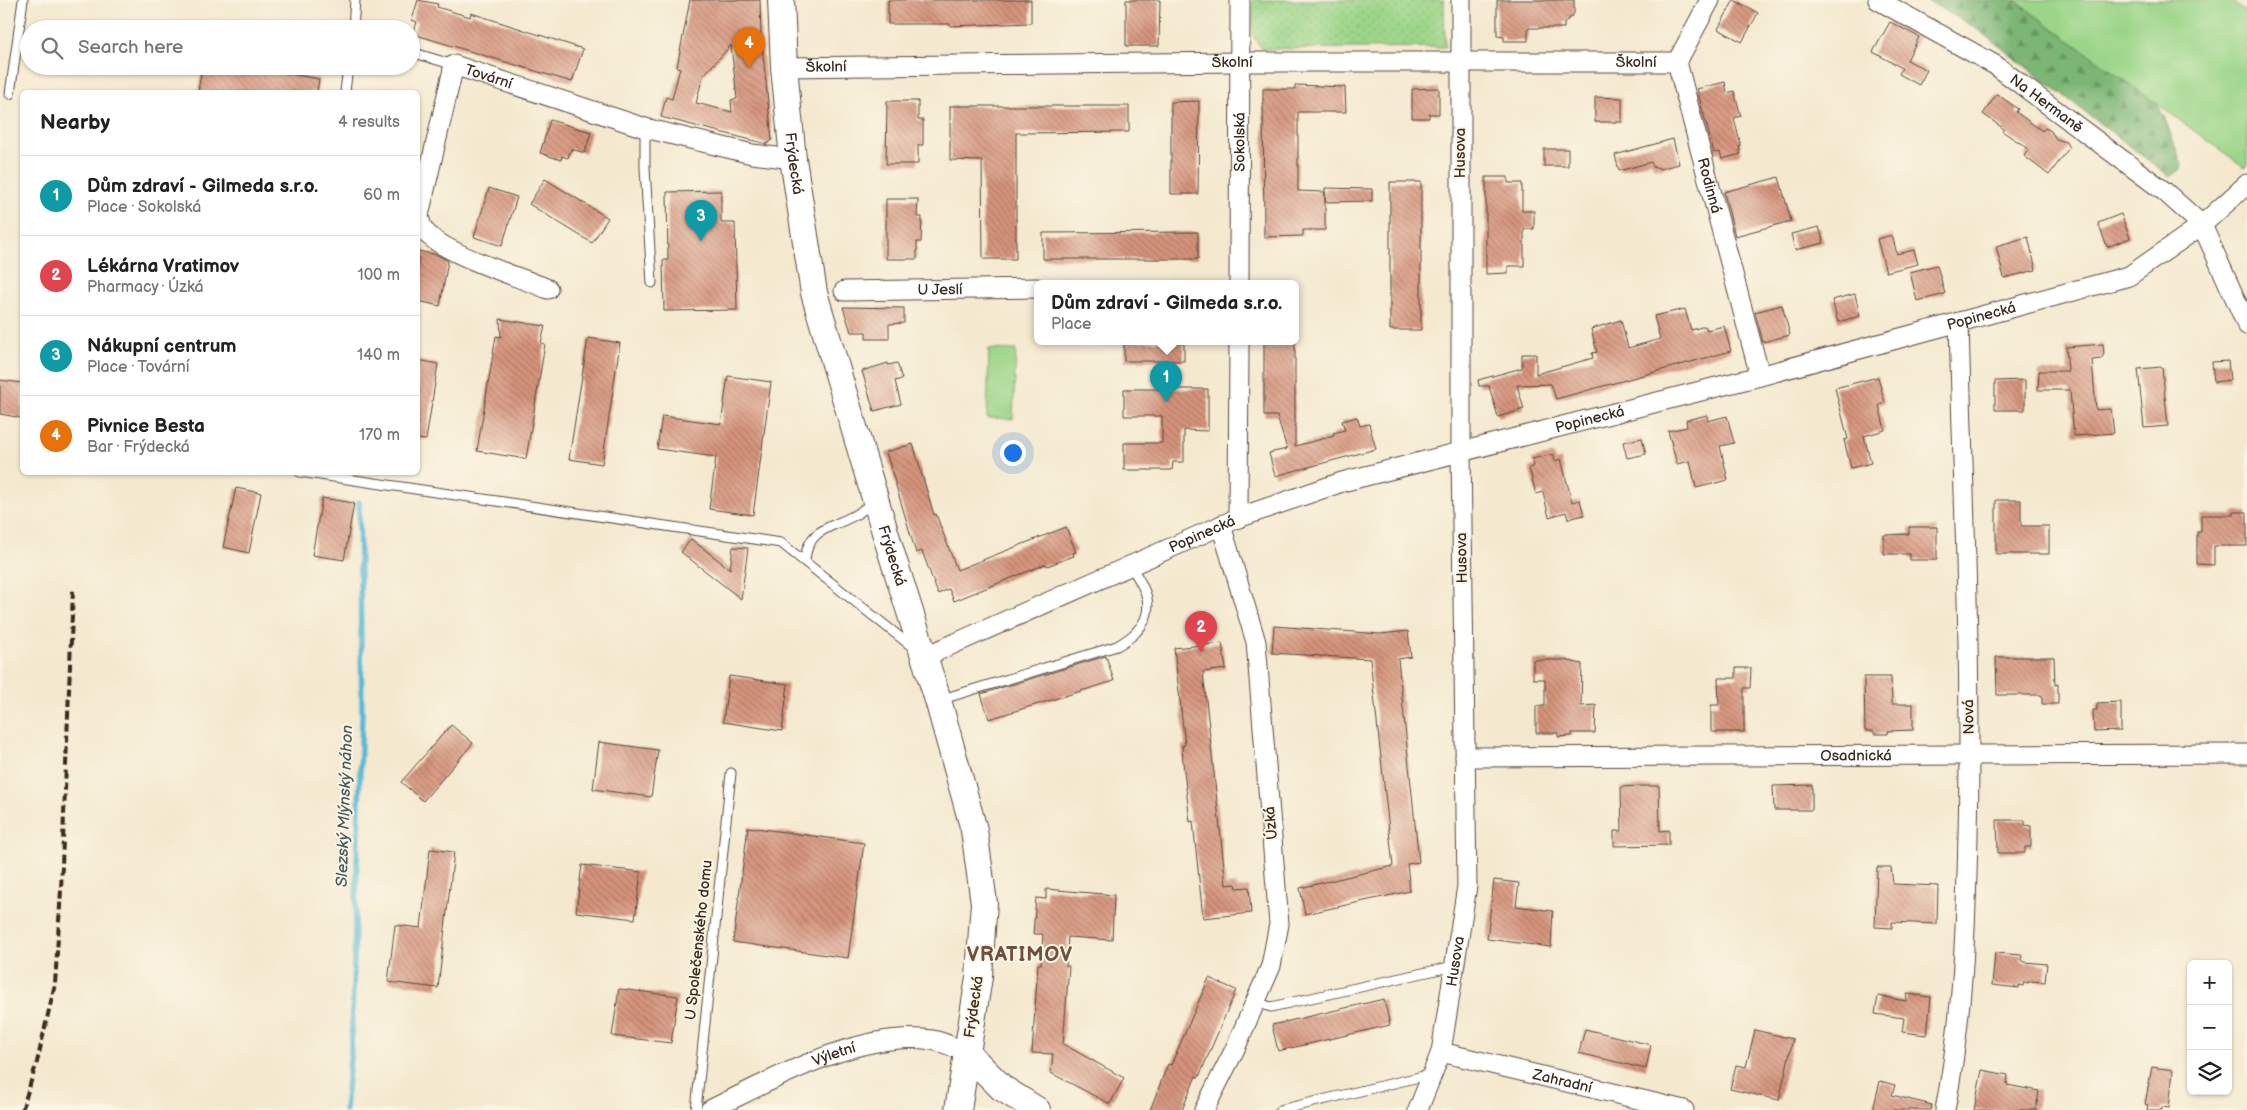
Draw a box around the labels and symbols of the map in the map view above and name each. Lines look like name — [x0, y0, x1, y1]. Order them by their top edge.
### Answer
pin: 4 — [733, 27, 765, 68]
street label: Školní — [1211, 52, 1253, 72]
street label: Školní — [1615, 53, 1657, 72]
street label: Školní — [805, 57, 847, 76]
street label: Tovární — [463, 60, 515, 93]
street label: Na Hermaně — [2006, 70, 2087, 137]
street label: Sokolská — [1230, 112, 1249, 172]
street label: Husova — [1451, 128, 1470, 178]
street label: Frýdecká — [781, 131, 808, 196]
street label: Rodinná — [1693, 156, 1726, 215]
pin: 3 — [685, 200, 717, 241]
street label: U Jeslí — [917, 280, 963, 299]
street label: Popinecká — [1945, 298, 2018, 334]
pin: 1 — [1150, 361, 1182, 402]
street label: Popinecká — [1553, 401, 1626, 437]
your location — [1000, 440, 1026, 466]
street label: Popinecká — [1166, 511, 1238, 557]
street label: Frýdecká — [874, 523, 911, 588]
street label: Husova — [1452, 532, 1472, 584]
pin: 2 — [1185, 611, 1217, 652]
street label: Nová — [1959, 699, 1979, 735]
water label: Slezský Mlýnský náhon — [333, 724, 357, 888]
street label: Osadnická — [1820, 746, 1892, 765]
street label: Úzká — [1260, 806, 1282, 840]
street label: U Společenského domu — [681, 859, 717, 1021]
street label: Husova — [1442, 935, 1468, 988]
district label: VRATIMOV — [967, 943, 1073, 967]
street label: Frýdecká — [960, 975, 988, 1039]
street label: Výletní — [809, 1038, 858, 1070]
street label: Zahradní — [1530, 1065, 1595, 1097]

